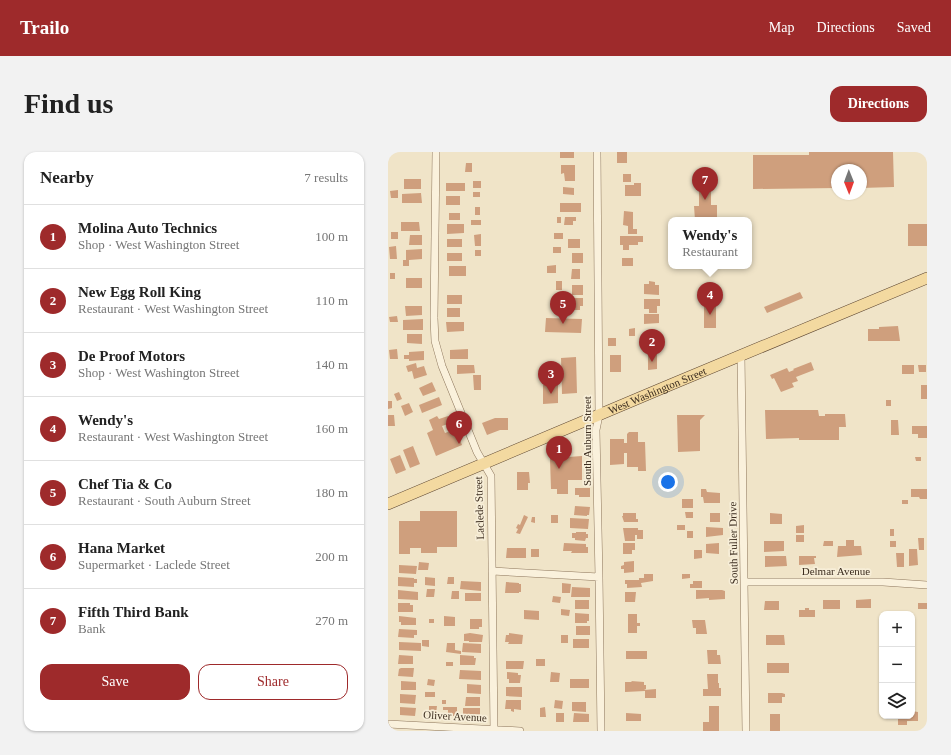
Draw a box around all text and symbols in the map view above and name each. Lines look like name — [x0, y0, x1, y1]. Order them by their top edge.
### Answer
text: Trailo — [20, 17, 69, 38]
text: Map — [769, 20, 794, 35]
text: Directions — [816, 20, 875, 35]
text: Saved — [897, 20, 931, 35]
button: Directions — [830, 86, 927, 122]
text: Find us — [24, 88, 114, 119]
north arrow — [831, 164, 867, 200]
pin: 7 — [692, 167, 718, 200]
text: Nearby — [40, 168, 94, 187]
text: 7 results — [304, 170, 348, 185]
popup — [668, 217, 752, 269]
text: Molina Auto Technics — [78, 220, 217, 236]
text: Wendy's — [682, 227, 737, 243]
text: 1 — [50, 229, 56, 244]
text: 100 m — [315, 229, 348, 244]
text: Shop · West Washington Street — [78, 237, 239, 252]
text: Restaurant — [682, 244, 738, 259]
pin: 4 — [697, 282, 723, 315]
text: New Egg Roll King — [78, 284, 201, 300]
pin: 5 — [550, 291, 576, 324]
text: 2 — [50, 293, 56, 308]
text: 110 m — [316, 293, 348, 308]
text: Restaurant · West Washington Street — [78, 301, 268, 316]
pin: 2 — [639, 329, 665, 362]
text: De Proof Motors — [78, 348, 185, 364]
text: 3 — [50, 357, 56, 372]
text: 140 m — [315, 357, 348, 372]
pin: 3 — [538, 361, 564, 394]
text: Shop · West Washington Street — [78, 365, 239, 380]
street label: West Washington Street — [606, 365, 708, 416]
street label: South Auburn Street — [581, 396, 593, 486]
pin: 6 — [446, 411, 472, 444]
text: Wendy's — [78, 412, 133, 428]
text: 4 — [50, 421, 56, 436]
text: 160 m — [315, 421, 348, 436]
text: Restaurant · West Washington Street — [78, 429, 268, 444]
pin: 1 — [546, 436, 572, 469]
your location — [658, 472, 678, 492]
text: Chef Tia & Co — [78, 476, 172, 492]
street label: Laclede Street — [472, 476, 486, 540]
text: 5 — [50, 485, 56, 500]
text: 180 m — [315, 485, 348, 500]
text: Restaurant · South Auburn Street — [78, 493, 251, 508]
street label: South Fuller Drive — [726, 502, 740, 584]
text: Hana Market — [78, 540, 165, 556]
text: 6 — [50, 549, 56, 564]
text: 200 m — [315, 549, 348, 564]
text: Supermarket · Laclede Street — [78, 557, 230, 572]
street label: Delmar Avenue — [802, 565, 870, 577]
text: Fifth Third Bank — [78, 604, 189, 620]
map controls — [879, 611, 915, 719]
button: + — [879, 611, 915, 647]
text: 7 — [50, 613, 56, 628]
text: 270 m — [315, 613, 348, 628]
text: Bank — [78, 621, 105, 636]
button: − — [879, 647, 915, 683]
button: Save — [40, 664, 190, 700]
button: Share — [198, 664, 348, 700]
button: layers — [879, 683, 915, 719]
street label: Oliver Avenue — [423, 708, 487, 724]

